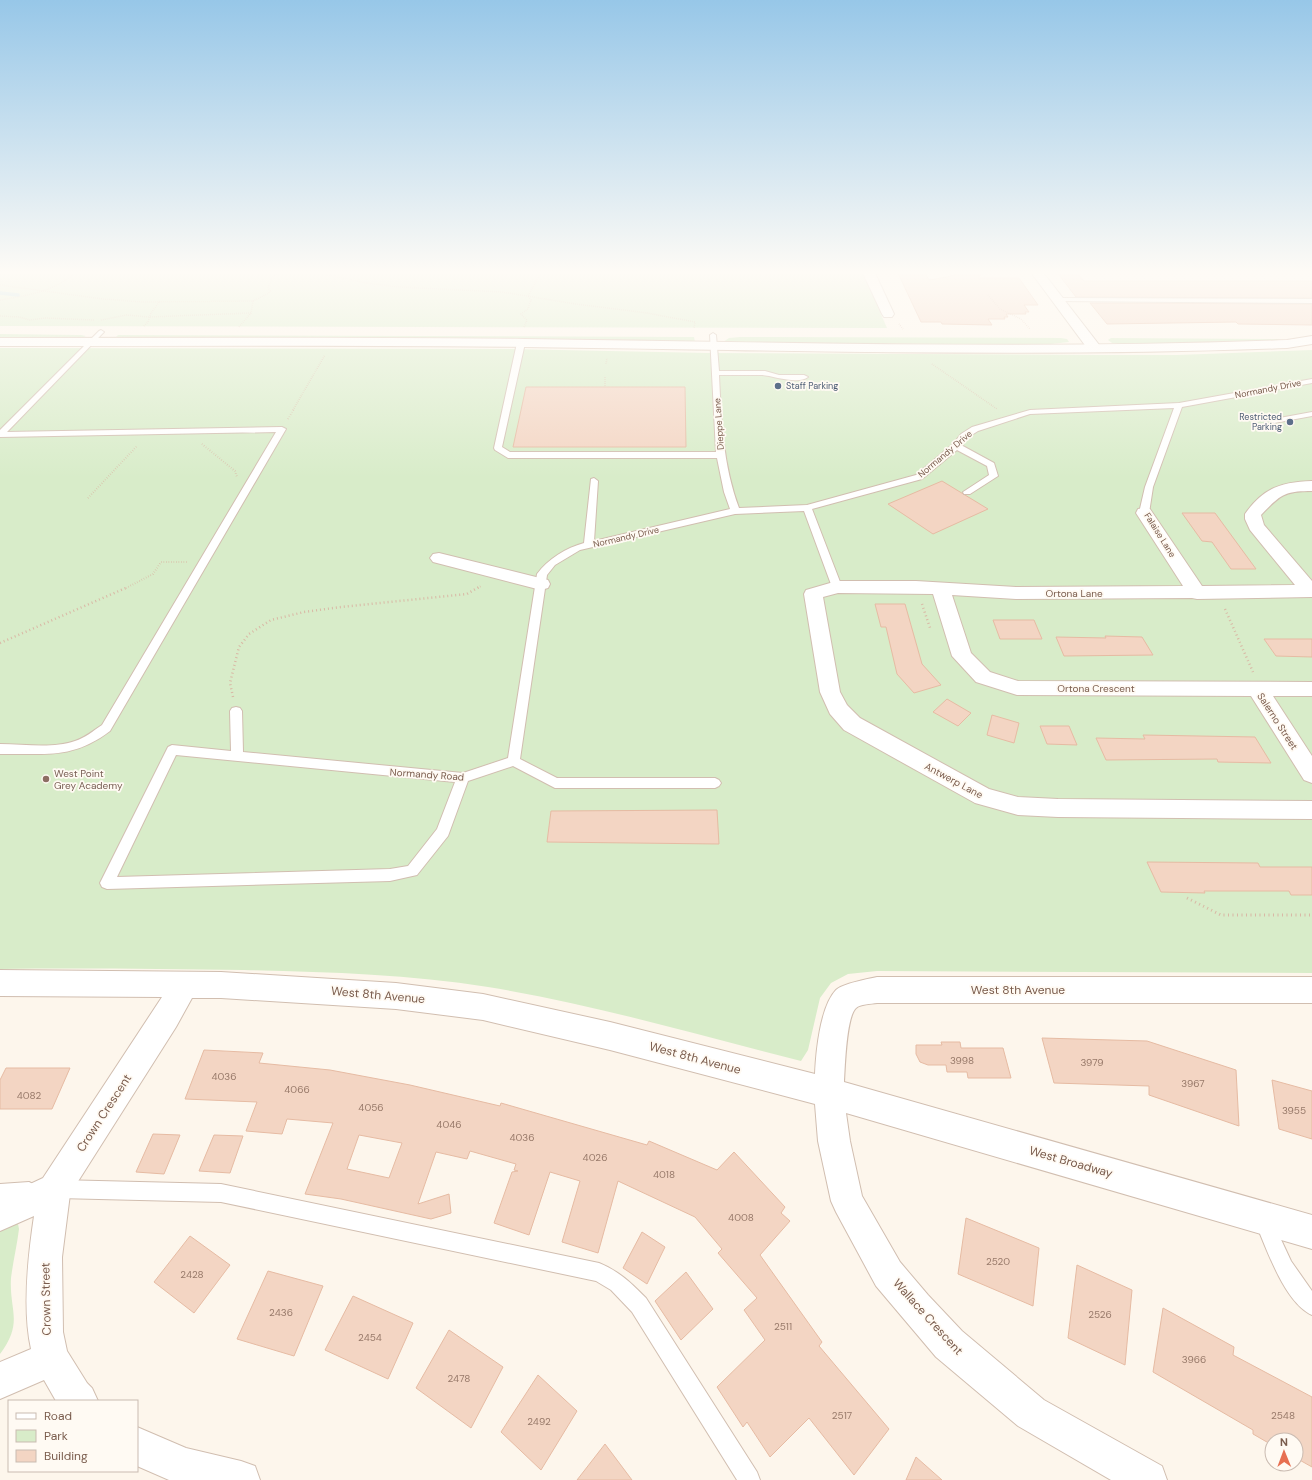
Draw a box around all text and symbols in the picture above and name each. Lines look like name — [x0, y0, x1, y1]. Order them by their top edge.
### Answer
street label: Normandy Drive — [1234, 377, 1302, 401]
place label: Staff Parking — [786, 380, 838, 392]
marker: Staff Parking — [773, 381, 783, 391]
street label: Dieppe Lane — [711, 398, 727, 450]
place label: Restricted Parking — [1239, 411, 1282, 433]
marker: Restricted Parking — [1285, 417, 1295, 427]
street label: Normandy Drive — [915, 428, 975, 480]
street label: Falaise Lane — [1142, 510, 1178, 560]
street label: Normandy Drive — [592, 524, 660, 550]
street label: Ortona Lane — [1045, 587, 1103, 600]
street label: Ortona Crescent — [1057, 682, 1135, 695]
street label: Salerno Street — [1254, 690, 1301, 752]
street label: Antwerp Lane — [922, 760, 985, 801]
street label: Normandy Road — [389, 765, 465, 784]
place label: West Point Grey Academy — [54, 767, 123, 792]
marker: West Point Grey Academy — [41, 774, 51, 784]
street label: West 8th Avenue — [971, 982, 1065, 998]
street label: West 8th Avenue — [330, 983, 426, 1007]
street label: West 8th Avenue — [647, 1038, 743, 1078]
house number: 3998 — [950, 1054, 974, 1067]
house number: 3979 — [1081, 1056, 1104, 1069]
house number: 4036 — [211, 1070, 237, 1083]
street label: Crown Crescent — [73, 1071, 135, 1155]
house number: 3967 — [1181, 1077, 1205, 1090]
house number: 4066 — [284, 1083, 310, 1096]
house number: 4082 — [17, 1089, 42, 1102]
house number: 4056 — [358, 1101, 384, 1114]
house number: 3955 — [1282, 1104, 1306, 1117]
house number: 4046 — [436, 1118, 462, 1131]
house number: 4036 — [509, 1131, 535, 1144]
street label: West Broadway — [1027, 1142, 1115, 1182]
house number: 4026 — [583, 1151, 607, 1164]
house number: 4018 — [653, 1168, 675, 1181]
house number: 4008 — [728, 1211, 754, 1224]
house number: 2520 — [986, 1255, 1010, 1268]
street label: Crown Street — [37, 1262, 55, 1336]
house number: 2428 — [180, 1268, 204, 1281]
street label: Wallace Crescent — [890, 1276, 967, 1359]
house number: 2436 — [269, 1306, 293, 1319]
house number: 2526 — [1088, 1308, 1112, 1321]
house number: 2511 — [774, 1320, 792, 1333]
house number: 2454 — [358, 1331, 382, 1344]
house number: 3966 — [1182, 1353, 1206, 1366]
house number: 2478 — [448, 1372, 470, 1385]
legend — [8, 1400, 138, 1472]
text: Road — [44, 1408, 72, 1424]
house number: 2517 — [832, 1409, 852, 1422]
house number: 2548 — [1271, 1409, 1295, 1422]
house number: 2492 — [527, 1415, 551, 1428]
text: Park — [44, 1428, 68, 1444]
north arrow — [1264, 1432, 1304, 1472]
text: N — [1280, 1435, 1288, 1449]
text: Building — [44, 1448, 88, 1464]

